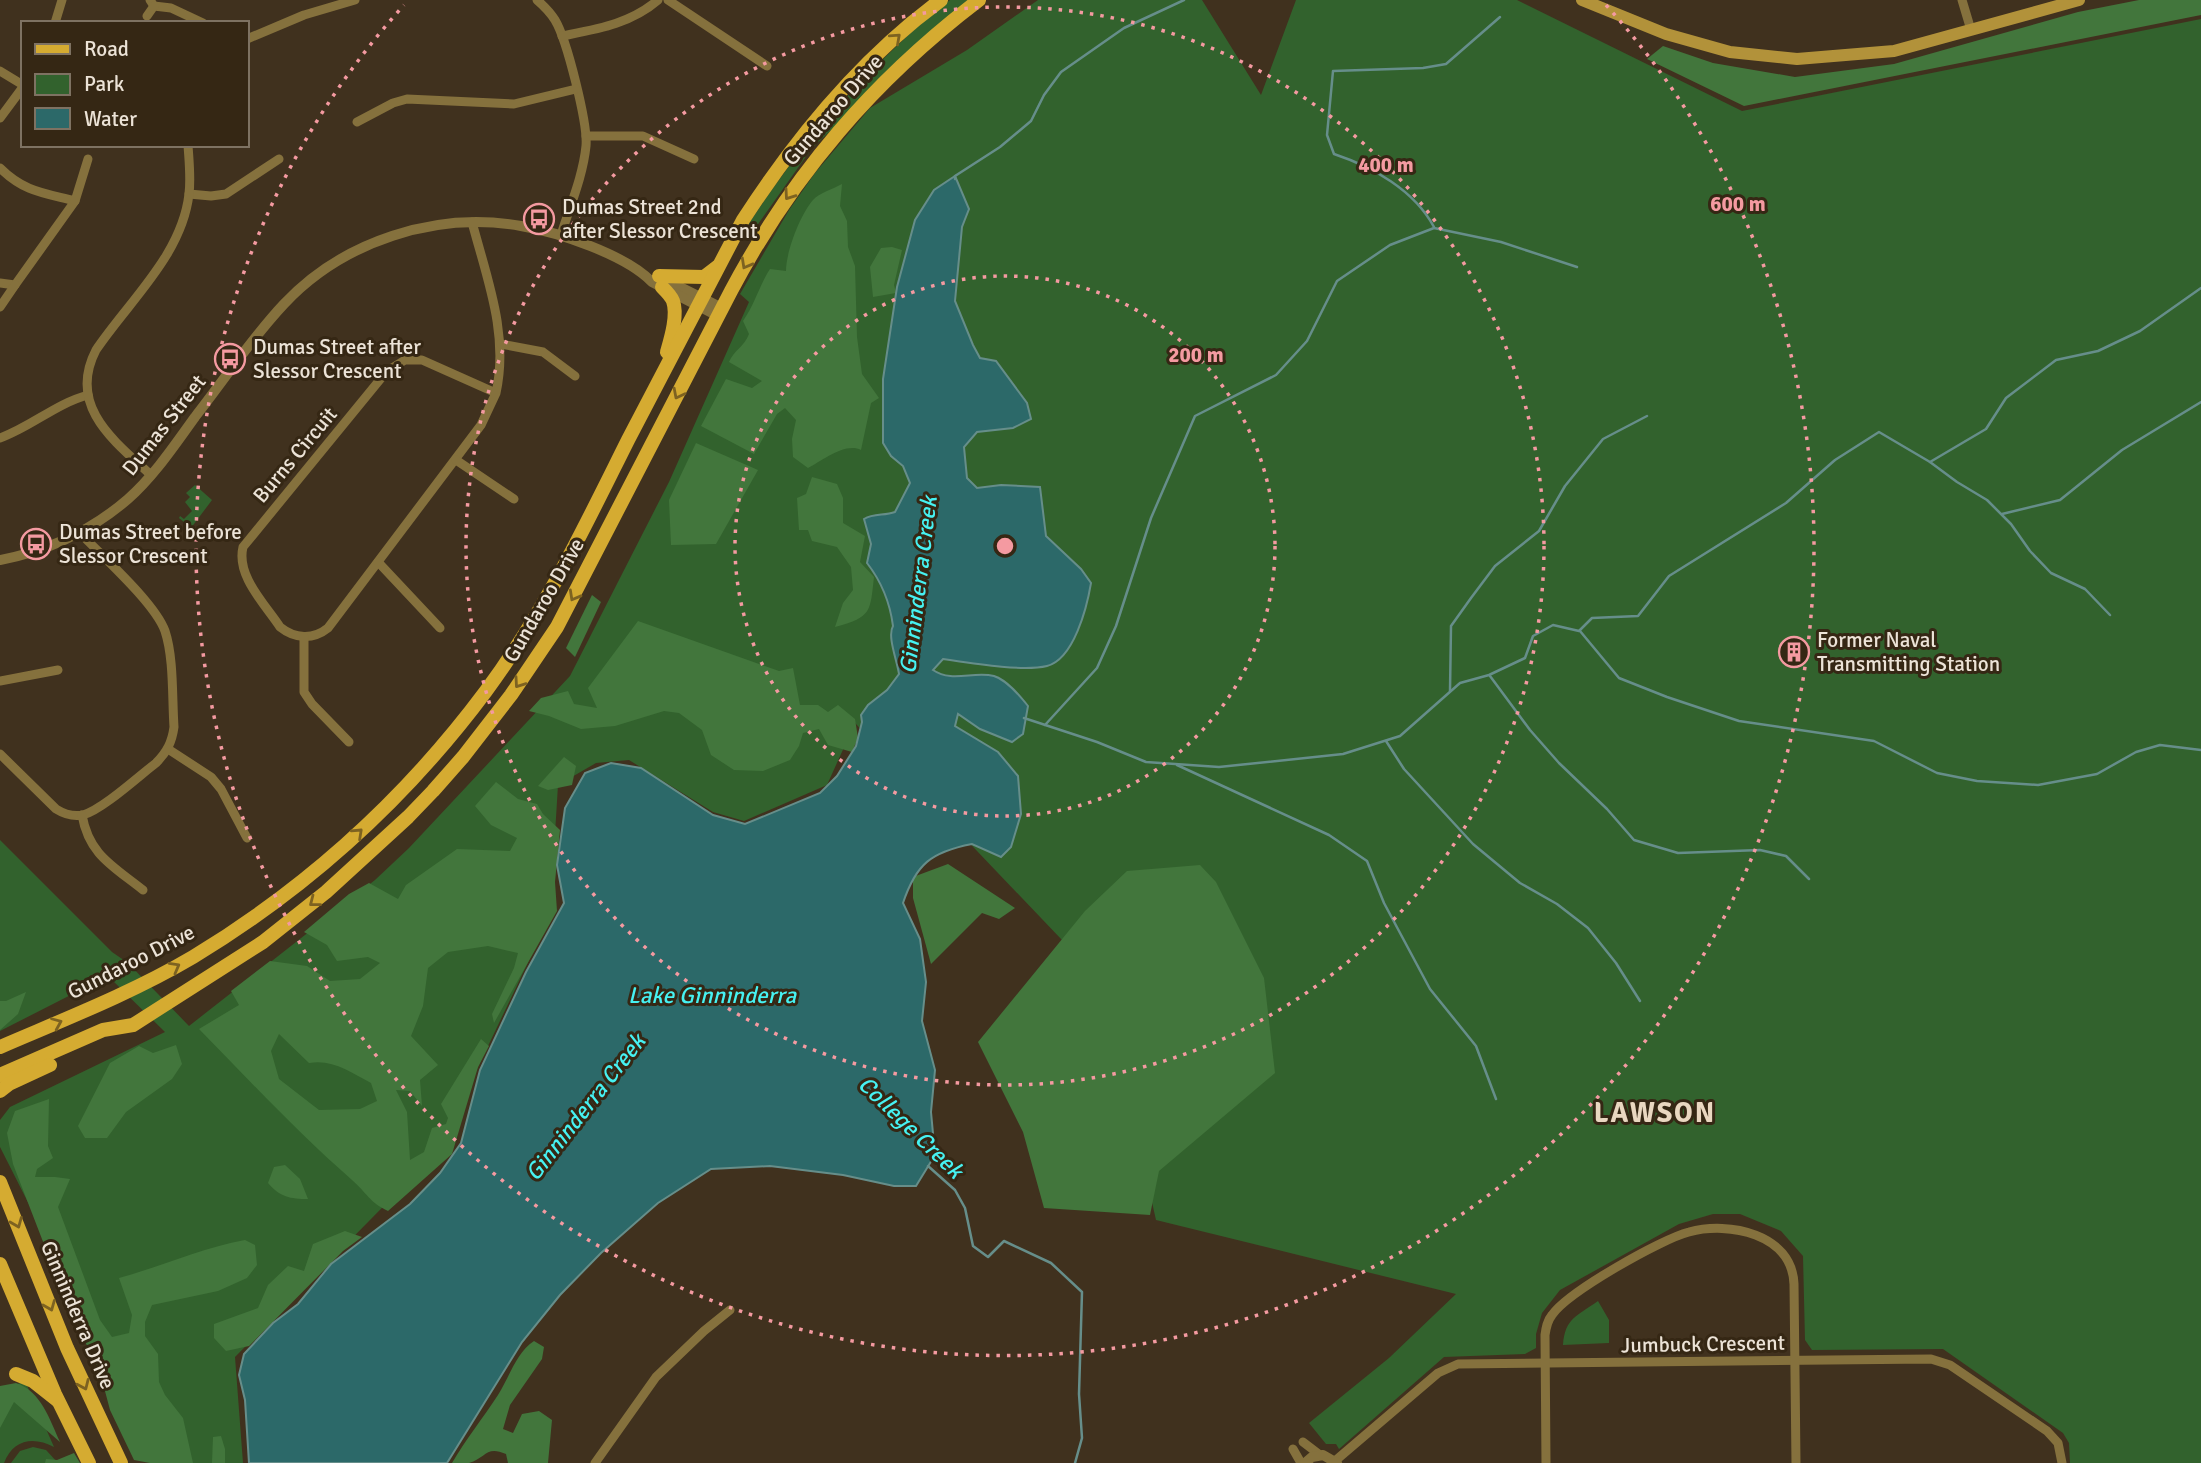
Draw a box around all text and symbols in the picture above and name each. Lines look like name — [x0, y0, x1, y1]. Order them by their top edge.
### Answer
legend — [21, 21, 248, 147]
one-way arrow — [888, 34, 901, 46]
text: Road — [84, 36, 129, 62]
street label: Gundaroo Drive — [778, 49, 888, 171]
text: Park — [84, 71, 125, 97]
text: Water — [84, 106, 137, 132]
text: 400 m — [1358, 152, 1414, 178]
one-way arrow — [785, 187, 797, 200]
text: 600 m — [1710, 191, 1766, 217]
place label: Dumas Street 2nd after Slessor Crescent — [562, 194, 758, 244]
bus stop icon: Dumas Street 2nd after Slessor Crescent — [522, 202, 556, 236]
one-way arrow — [740, 256, 754, 269]
place label: Dumas Street after Slessor Crescent — [253, 334, 421, 384]
bus stop icon: Dumas Street after Slessor Crescent — [213, 342, 247, 376]
text: 200 m — [1168, 342, 1224, 368]
street label: Dumas Street — [117, 369, 211, 481]
one-way arrow — [673, 387, 687, 399]
street label: Burns Circuit — [247, 402, 343, 508]
water label: Ginninderra Creek — [893, 492, 944, 675]
place label: Dumas Street before Slessor Crescent — [59, 519, 242, 569]
bus stop icon: Dumas Street before Slessor Crescent — [19, 527, 53, 561]
street label: Gundaroo Drive — [498, 533, 590, 667]
centre of rings — [993, 534, 1017, 558]
one-way arrow — [569, 589, 582, 601]
place label: Former Naval Transmitting Station — [1817, 627, 2000, 677]
building icon: Former Naval Transmitting Station — [1777, 635, 1811, 669]
one-way arrow — [514, 676, 527, 689]
one-way arrow — [350, 829, 363, 841]
one-way arrow — [309, 894, 321, 907]
street label: Gundaroo Drive — [63, 919, 199, 1005]
one-way arrow — [167, 962, 180, 975]
water label: Lake Ginninderra — [628, 981, 797, 1010]
one-way arrow — [50, 1017, 62, 1031]
water label: Ginninderra Creek — [519, 1026, 653, 1187]
water label: College Creek — [852, 1070, 971, 1187]
district label: LAWSON — [1594, 1096, 1716, 1130]
one-way arrow — [8, 1216, 22, 1228]
street label: Ginninderra Drive — [35, 1237, 121, 1393]
one-way arrow — [42, 1299, 56, 1311]
street label: Jumbuck Crescent — [1621, 1330, 1785, 1358]
one-way arrow — [76, 1378, 90, 1390]

